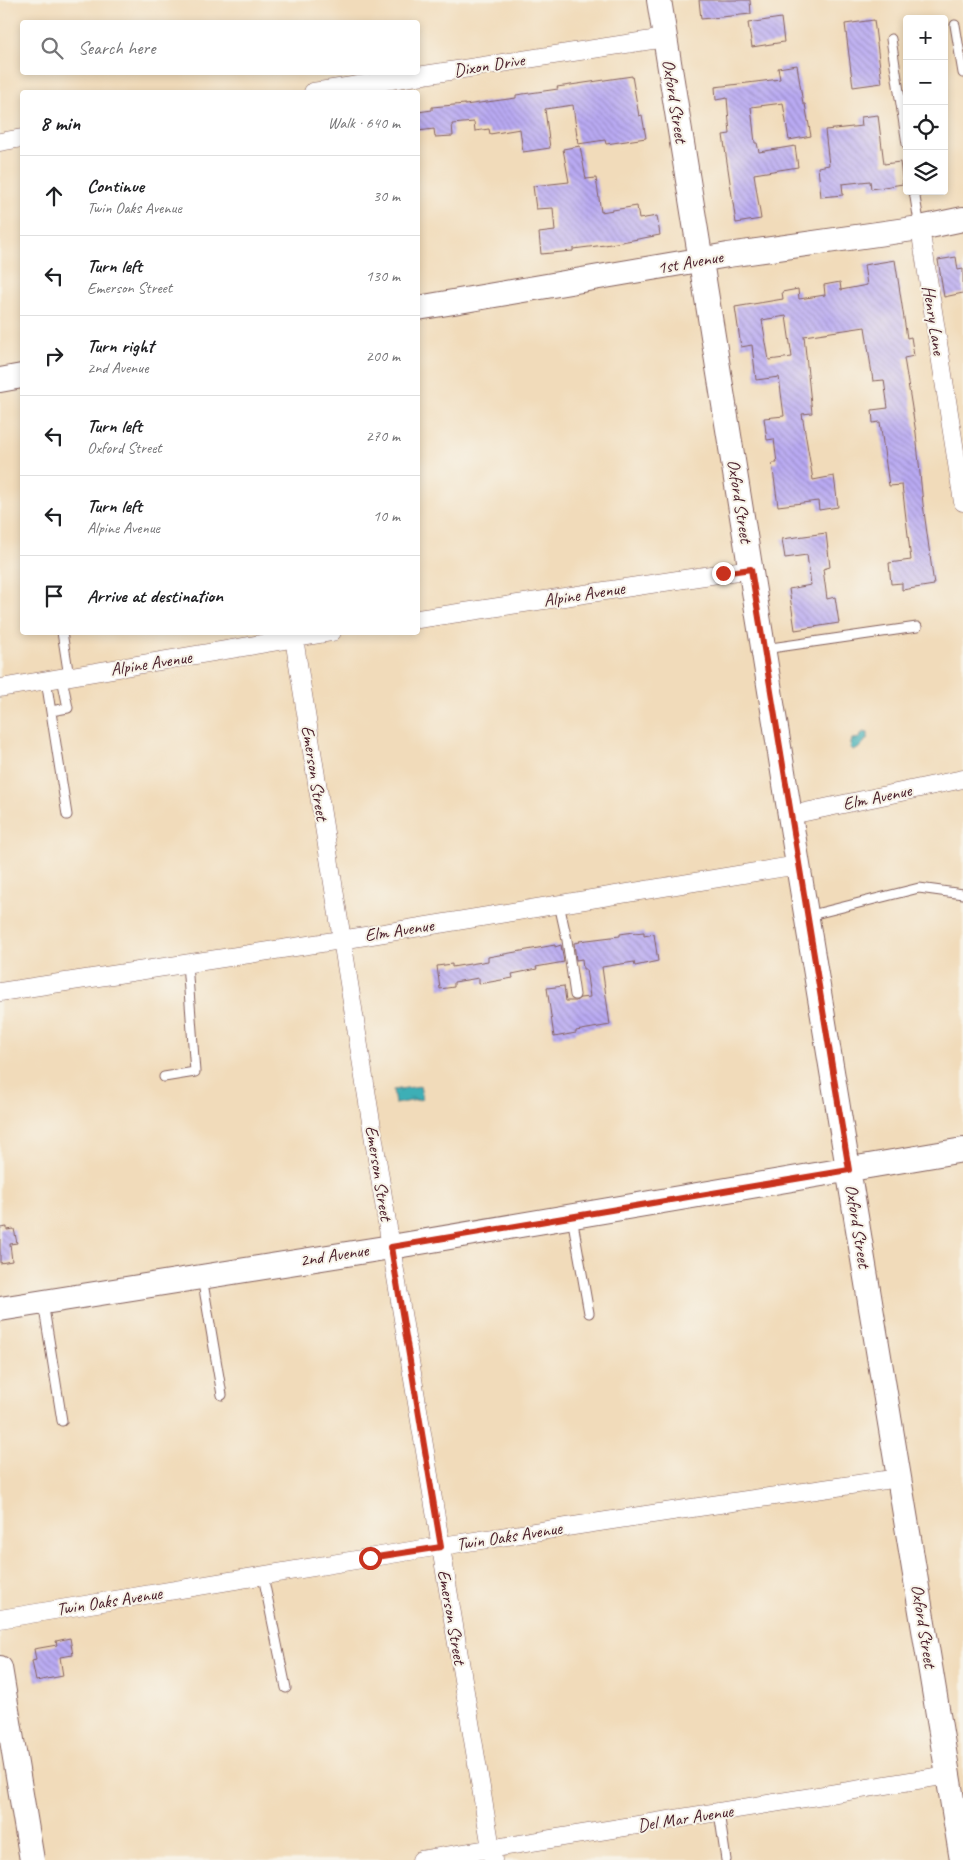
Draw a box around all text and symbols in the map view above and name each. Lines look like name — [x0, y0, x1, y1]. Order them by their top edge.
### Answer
map controls — [903, 15, 948, 195]
button: + — [903, 15, 948, 60]
search box — [20, 20, 420, 75]
icon: search — [38, 34, 66, 62]
text: Search here — [78, 36, 155, 60]
street label: Dixon Drive — [452, 48, 527, 81]
street label: Oxford Street — [658, 58, 693, 146]
button: − — [903, 60, 948, 105]
button: locate — [903, 105, 948, 150]
text: 8 min — [40, 110, 80, 136]
text: Walk · 640 m — [328, 113, 400, 133]
button: layers — [903, 150, 948, 195]
text: Continue — [87, 174, 144, 198]
icon: ahead — [40, 182, 68, 210]
text: 30 m — [373, 186, 400, 206]
text: Twin Oaks Avenue — [87, 198, 182, 218]
street label: 1st Avenue — [656, 245, 726, 279]
text: Turn left — [87, 254, 142, 278]
icon: left — [40, 262, 68, 290]
text: 130 m — [366, 266, 400, 286]
text: Emerson Street — [87, 278, 172, 298]
street label: Henry Lane — [918, 284, 951, 357]
text: Turn right — [87, 334, 154, 358]
icon: right — [40, 342, 68, 370]
text: 200 m — [366, 346, 400, 366]
text: 2nd Avenue — [87, 358, 148, 378]
text: Turn left — [87, 414, 142, 438]
icon: left — [40, 422, 68, 450]
text: 270 m — [366, 426, 400, 446]
text: Oxford Street — [87, 438, 162, 458]
street label: Oxford Street — [723, 458, 758, 546]
text: Turn left — [87, 494, 142, 518]
icon: left — [40, 502, 68, 530]
text: 10 m — [373, 506, 400, 526]
text: Alpine Avenue — [87, 518, 160, 538]
route end — [712, 562, 735, 585]
street label: Alpine Avenue — [542, 577, 627, 611]
icon: arrive — [40, 582, 68, 610]
text: Arrive at destination — [87, 584, 223, 608]
street label: Alpine Avenue — [109, 646, 194, 680]
street label: Emerson Street — [297, 724, 334, 824]
street label: Elm Avenue — [841, 779, 914, 815]
street label: Elm Avenue — [363, 914, 436, 946]
street label: Emerson Street — [361, 1124, 398, 1224]
street label: Oxford Street — [841, 1183, 876, 1271]
street label: 2nd Avenue — [298, 1239, 371, 1271]
street label: Twin Oaks Avenue — [455, 1517, 564, 1555]
route start — [359, 1547, 382, 1570]
street label: Emerson Street — [433, 1568, 471, 1668]
street label: Twin Oaks Avenue — [55, 1582, 164, 1620]
street label: Oxford Street — [907, 1583, 942, 1671]
street label: Del Mar Avenue — [636, 1799, 735, 1836]

